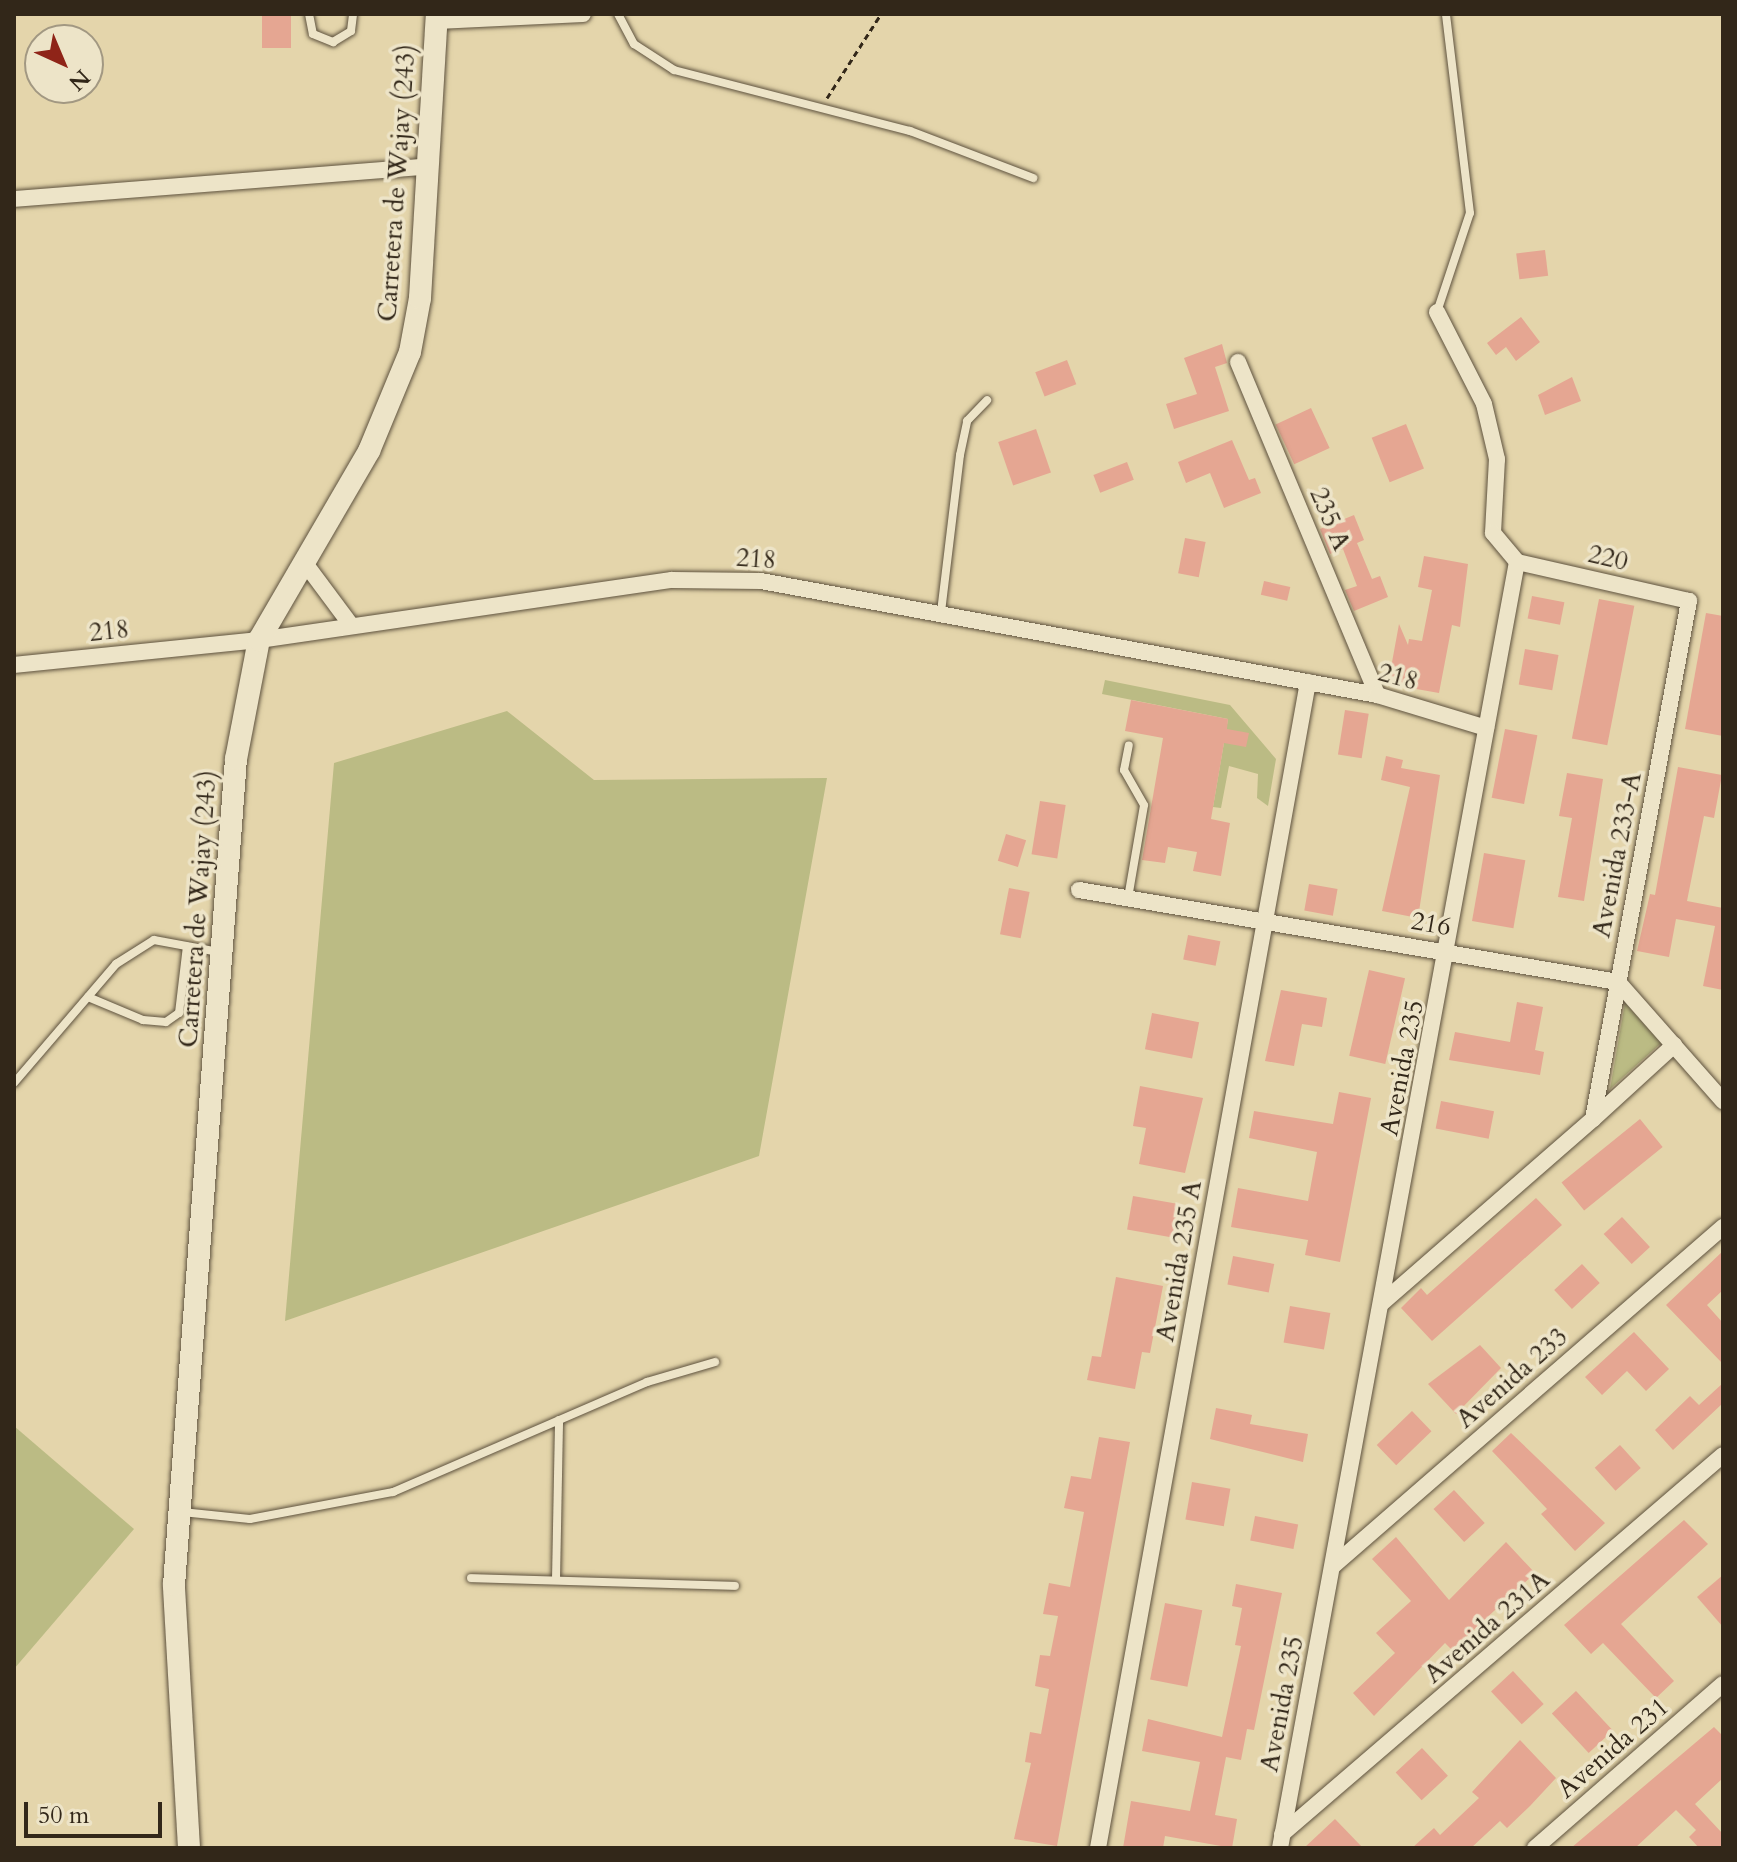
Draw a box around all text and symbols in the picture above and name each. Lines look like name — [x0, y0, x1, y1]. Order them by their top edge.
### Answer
north arrow — [24, 24, 104, 104]
street label: Carretera de Wajay (243) — [372, 43, 422, 323]
text: N — [62, 62, 97, 97]
street label: 235 A — [1303, 483, 1357, 555]
street label: 220 — [1585, 538, 1631, 578]
street label: 218 — [735, 542, 777, 576]
street label: 218 — [88, 613, 130, 649]
street label: 218 — [1375, 657, 1421, 697]
street label: Carretera de Wajay (243) — [173, 769, 223, 1049]
street label: Avenida 233-A — [1586, 770, 1648, 940]
street label: 216 — [1409, 905, 1453, 943]
street label: Avenida 235 — [1374, 998, 1430, 1138]
street label: Avenida 235 A — [1149, 1178, 1209, 1344]
street label: Avenida 233 — [1450, 1321, 1574, 1435]
street label: Avenida 231A — [1418, 1564, 1556, 1690]
street label: Avenida 235 — [1254, 1634, 1310, 1774]
street label: Avenida 231 — [1551, 1691, 1675, 1805]
scale bar — [28, 1786, 166, 1836]
text: 50 m — [38, 1799, 89, 1832]

